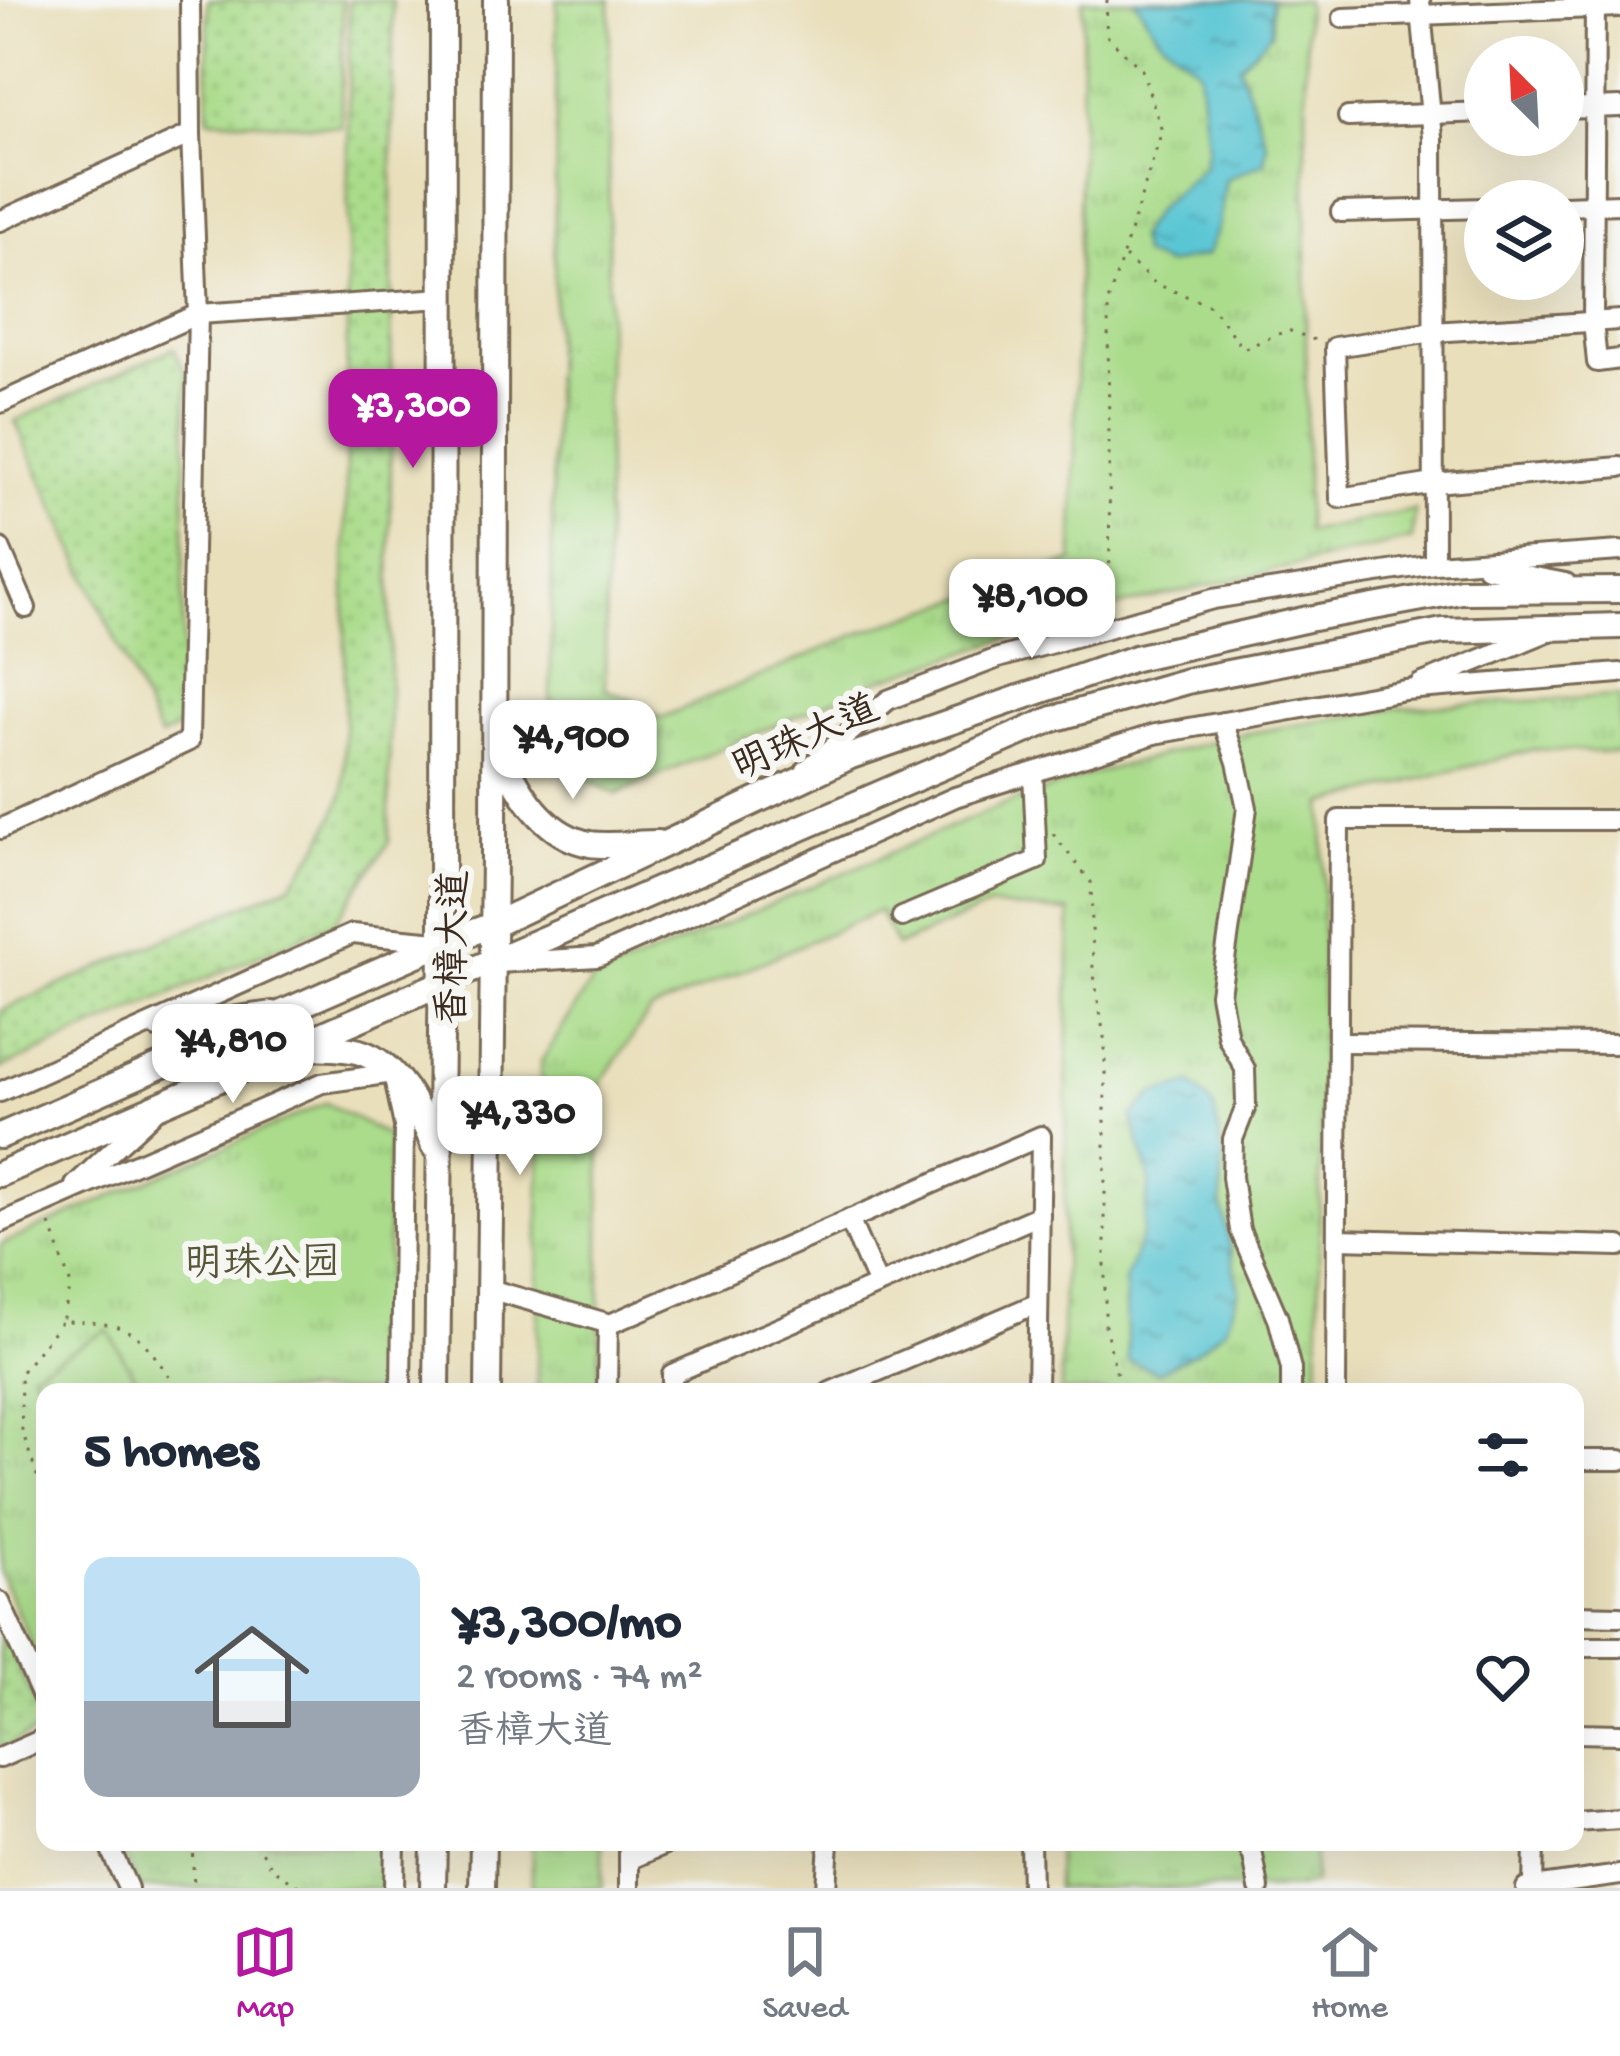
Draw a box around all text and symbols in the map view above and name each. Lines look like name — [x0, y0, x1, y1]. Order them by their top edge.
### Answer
north arrow — [1464, 36, 1584, 156]
map controls — [1464, 36, 1584, 300]
button: layers — [1464, 180, 1584, 300]
pin: ¥3,300 — [315, 369, 511, 471]
text: ¥3,300 — [355, 385, 471, 431]
pin: ¥8,100 — [934, 559, 1130, 661]
text: ¥8,100 — [976, 575, 1088, 621]
street label: 明珠大道 — [726, 686, 888, 794]
pin: ¥4,900 — [475, 700, 671, 802]
text: ¥4,900 — [517, 716, 629, 762]
street label: 香樟大道 — [431, 870, 481, 1026]
pin: ¥4,810 — [135, 1004, 331, 1106]
text: ¥4,810 — [179, 1020, 287, 1066]
pin: ¥4,330 — [422, 1076, 618, 1178]
text: ¥4,330 — [464, 1092, 576, 1138]
park label: 明珠公园 — [184, 1242, 340, 1290]
icon: filters — [1470, 1422, 1536, 1488]
text: 5 homes — [84, 1425, 258, 1485]
text: ¥3,300/mo — [456, 1596, 681, 1656]
icon: home — [180, 1605, 324, 1749]
icon: heart — [1470, 1644, 1536, 1710]
text: 2 rooms · 74 m² — [456, 1656, 703, 1702]
text: 香樟大道 — [456, 1712, 612, 1758]
tab: Map — [232, 1919, 298, 2029]
tab: Saved — [762, 1919, 847, 2029]
tab: Home — [1311, 1919, 1388, 2029]

